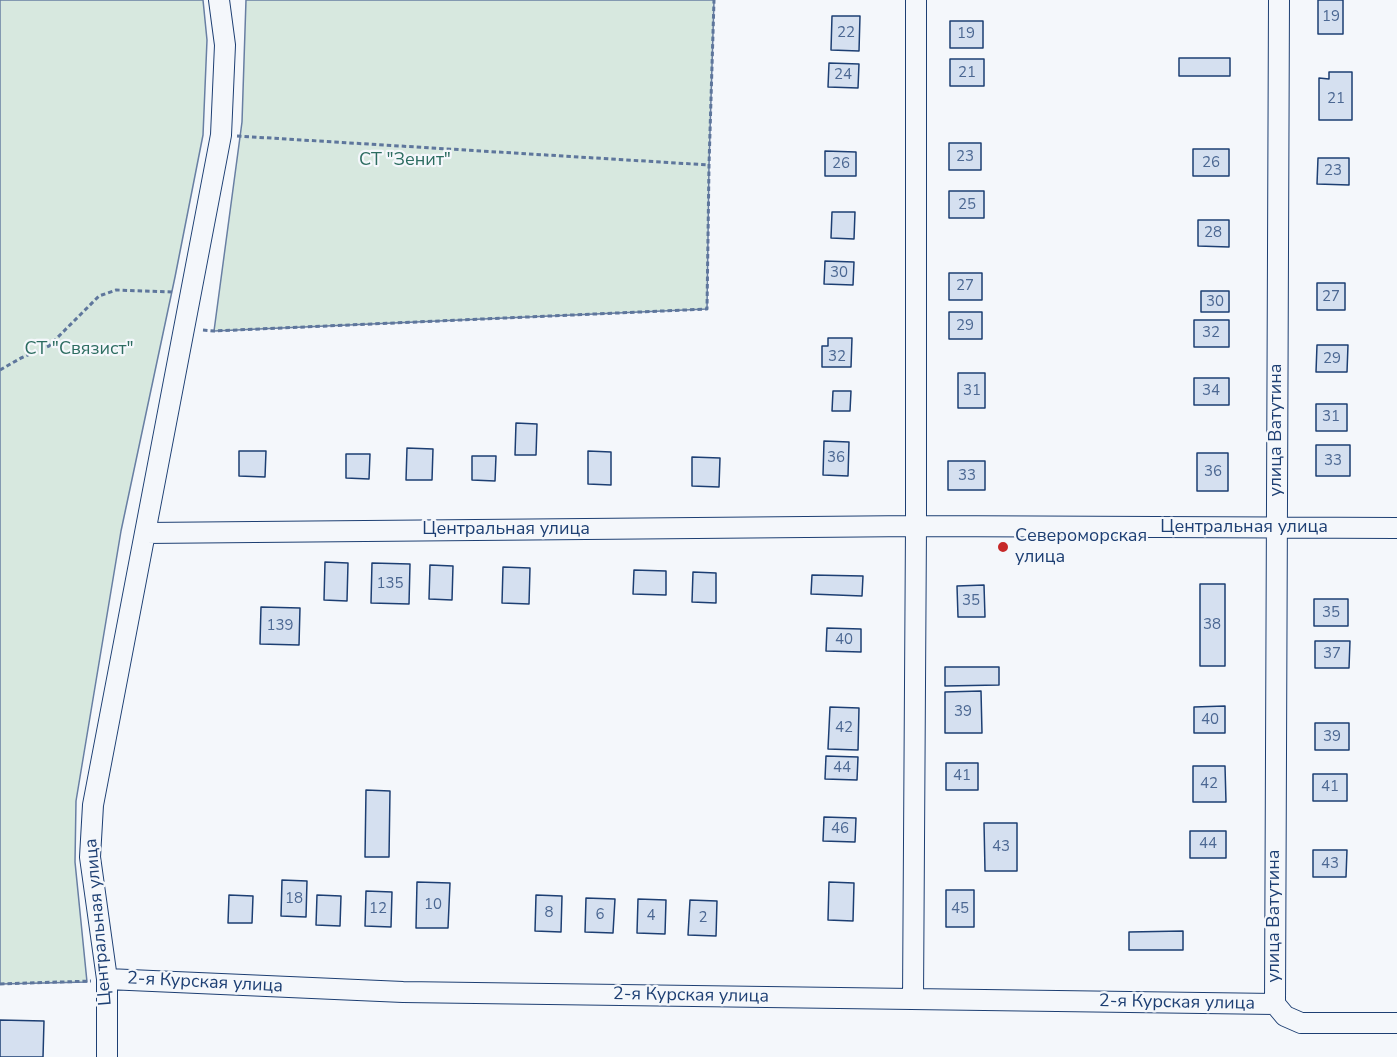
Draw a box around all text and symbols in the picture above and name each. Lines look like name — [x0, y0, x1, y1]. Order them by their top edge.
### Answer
house number: 19 — [1322, 8, 1340, 26]
house number: 22 — [837, 24, 855, 42]
house number: 19 — [957, 25, 975, 43]
house number: 21 — [958, 64, 976, 82]
house number: 24 — [834, 66, 852, 84]
house number: 21 — [1327, 90, 1345, 108]
house number: 23 — [956, 148, 974, 166]
park label: СТ "Зенит" — [359, 150, 451, 172]
house number: 26 — [1202, 154, 1220, 172]
house number: 26 — [832, 155, 850, 173]
house number: 23 — [1324, 162, 1342, 180]
house number: 25 — [958, 196, 976, 214]
house number: 28 — [1204, 224, 1222, 242]
house number: 30 — [830, 264, 848, 282]
house number: 27 — [956, 277, 974, 295]
house number: 27 — [1322, 288, 1340, 306]
house number: 30 — [1206, 293, 1224, 311]
house number: 29 — [956, 317, 974, 335]
house number: 32 — [1202, 324, 1220, 342]
park label: СТ "Связист" — [24, 339, 134, 361]
house number: 32 — [828, 348, 846, 366]
house number: 29 — [1323, 350, 1341, 368]
street label: улица Ватутина — [1266, 364, 1288, 496]
house number: 31 — [963, 382, 981, 400]
house number: 34 — [1202, 382, 1220, 400]
house number: 31 — [1322, 408, 1340, 426]
house number: 36 — [827, 449, 845, 467]
house number: 33 — [1324, 452, 1342, 470]
house number: 36 — [1204, 463, 1222, 481]
house number: 33 — [958, 467, 976, 485]
street label: Центральная улица — [1160, 517, 1328, 539]
street label: Центральная улица — [422, 519, 590, 541]
place label: Североморская улица — [1015, 526, 1147, 568]
marker: Североморская улица — [996, 540, 1010, 554]
house number: 135 — [377, 575, 403, 593]
house number: 35 — [962, 592, 980, 610]
house number: 35 — [1322, 604, 1340, 622]
house number: 38 — [1203, 616, 1221, 634]
house number: 139 — [267, 617, 293, 635]
house number: 40 — [835, 631, 853, 649]
house number: 37 — [1323, 645, 1341, 663]
house number: 39 — [954, 703, 972, 721]
house number: 40 — [1201, 711, 1219, 729]
house number: 42 — [835, 719, 853, 737]
house number: 39 — [1323, 728, 1341, 746]
house number: 44 — [833, 759, 851, 777]
house number: 41 — [953, 767, 971, 785]
house number: 42 — [1200, 775, 1218, 793]
house number: 41 — [1321, 778, 1339, 796]
house number: 46 — [831, 820, 849, 838]
house number: 44 — [1199, 835, 1217, 853]
street label: Центральная улица — [81, 838, 117, 1006]
house number: 43 — [992, 838, 1010, 856]
street label: улица Ватутина — [1264, 850, 1286, 982]
house number: 43 — [1321, 855, 1339, 873]
house number: 18 — [285, 890, 303, 908]
house number: 10 — [424, 896, 442, 914]
house number: 12 — [369, 900, 387, 918]
house number: 45 — [951, 900, 969, 918]
house number: 8 — [545, 904, 553, 922]
house number: 6 — [596, 906, 604, 924]
house number: 4 — [647, 907, 655, 925]
house number: 2 — [699, 909, 707, 927]
street label: 2-я Курская улица — [126, 968, 284, 998]
street label: 2-я Курская улица — [613, 984, 769, 1008]
street label: 2-я Курская улица — [1099, 991, 1255, 1015]

